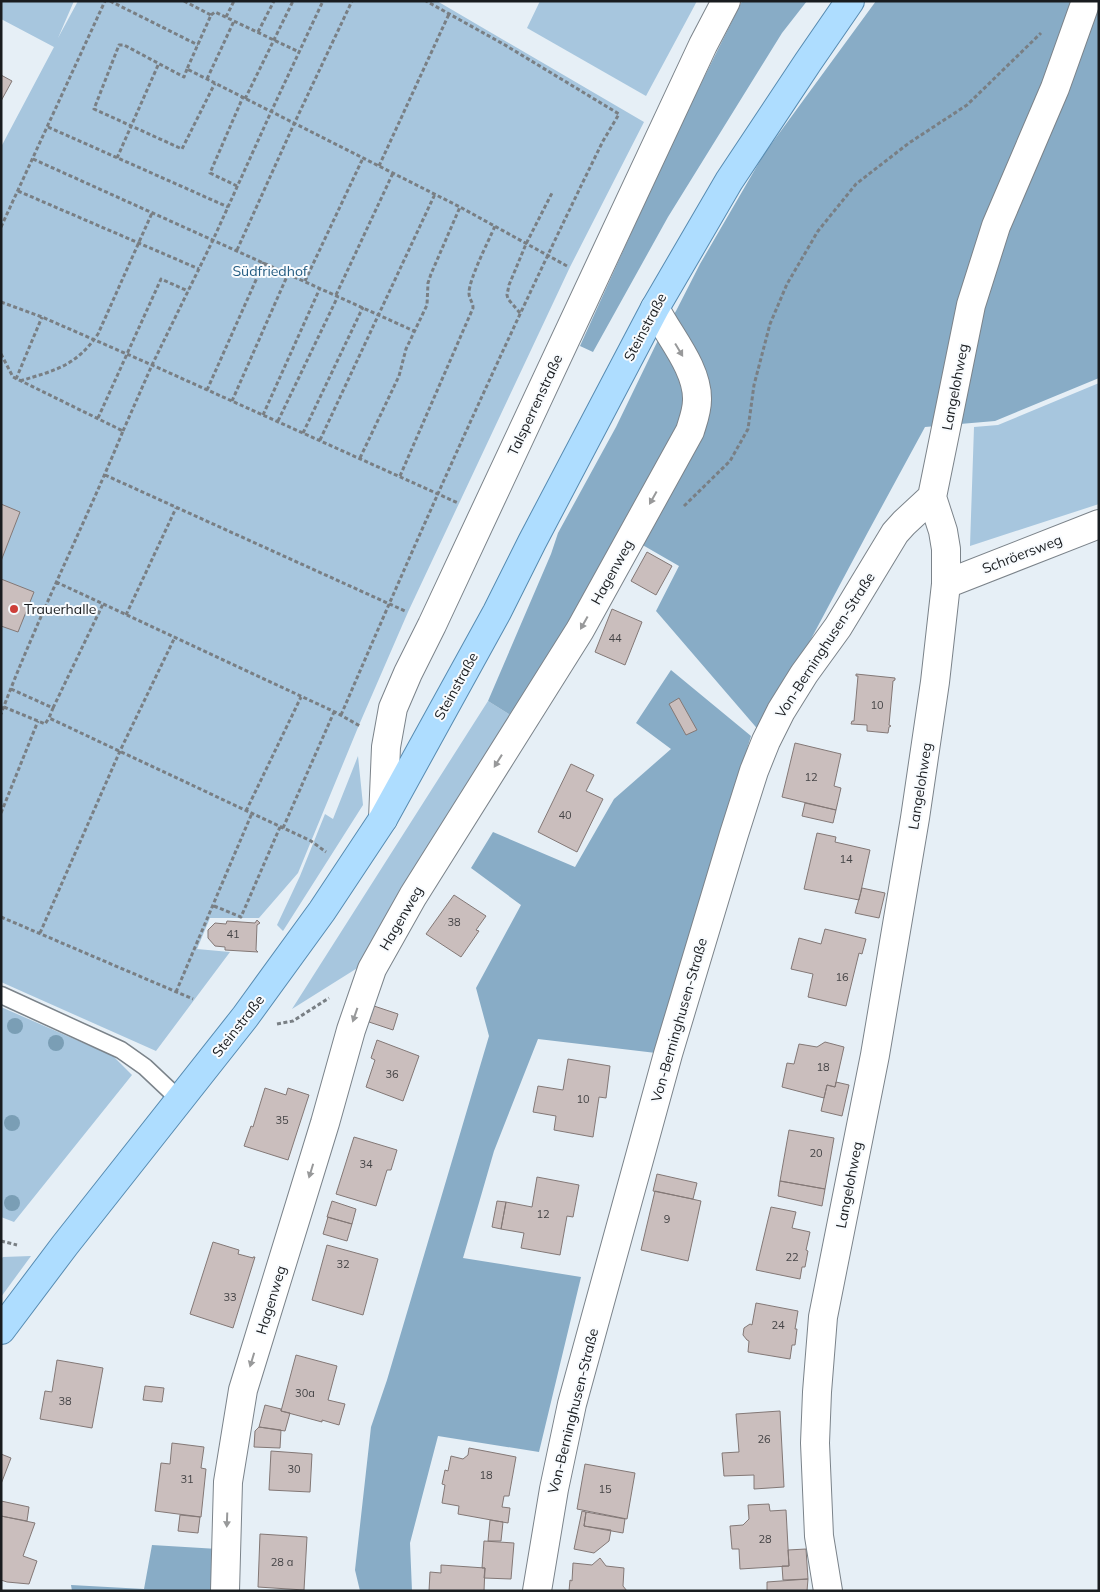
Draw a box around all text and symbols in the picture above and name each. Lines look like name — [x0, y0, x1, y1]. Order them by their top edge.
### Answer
park label: Südfriedhof — [232, 262, 308, 280]
street label: Steinstraße — [620, 290, 670, 364]
street label: Langelohweg — [938, 342, 972, 432]
one-way arrow — [674, 343, 683, 356]
street label: Talsperrenstraße — [504, 352, 566, 458]
one-way arrow — [649, 491, 658, 505]
street label: Schröersweg — [979, 530, 1065, 578]
street label: Hagenweg — [587, 536, 637, 608]
street label: Von-Berninghusen-Straße — [771, 569, 879, 721]
place label: Trauerhalle — [24, 600, 96, 618]
marker: Trauerhalle — [8, 603, 20, 615]
one-way arrow — [580, 615, 588, 630]
house number: 44 — [608, 631, 622, 645]
street label: Steinstraße — [430, 649, 482, 723]
house number: 10 — [870, 698, 884, 712]
street label: Langelohweg — [904, 741, 936, 831]
one-way arrow — [493, 754, 503, 767]
house number: 12 — [804, 770, 818, 784]
house number: 40 — [558, 808, 572, 822]
house number: 14 — [839, 852, 853, 866]
street label: Hagenweg — [375, 883, 427, 953]
house number: 38 — [447, 915, 461, 929]
house number: 41 — [226, 927, 240, 941]
street label: Von-Berninghusen-Straße — [647, 936, 711, 1104]
house number: 16 — [835, 970, 849, 984]
street label: Steinstraße — [208, 991, 268, 1061]
one-way arrow — [351, 1008, 359, 1023]
house number: 18 — [816, 1060, 830, 1074]
house number: 36 — [385, 1067, 399, 1081]
house number: 10 — [576, 1092, 590, 1106]
house number: 35 — [275, 1113, 289, 1127]
street label: Langelohweg — [832, 1140, 866, 1230]
house number: 20 — [809, 1146, 823, 1160]
house number: 34 — [359, 1157, 373, 1171]
one-way arrow — [306, 1164, 314, 1179]
house number: 12 — [536, 1207, 550, 1221]
house number: 9 — [664, 1212, 670, 1226]
house number: 22 — [785, 1250, 799, 1264]
house number: 32 — [336, 1257, 350, 1271]
street label: Hagenweg — [252, 1263, 290, 1337]
house number: 33 — [223, 1290, 237, 1304]
house number: 24 — [771, 1318, 785, 1332]
street label: Von-Berninghusen-Straße — [544, 1326, 602, 1496]
one-way arrow — [248, 1352, 256, 1367]
house number: 30a — [295, 1386, 315, 1400]
house number: 38 — [58, 1394, 72, 1408]
house number: 26 — [757, 1432, 771, 1446]
house number: 30 — [287, 1462, 301, 1476]
house number: 18 — [479, 1468, 493, 1482]
house number: 31 — [180, 1472, 194, 1486]
house number: 15 — [598, 1482, 612, 1496]
one-way arrow — [222, 1512, 230, 1528]
house number: 28 — [758, 1532, 772, 1546]
house number: 28 a — [271, 1555, 293, 1569]

